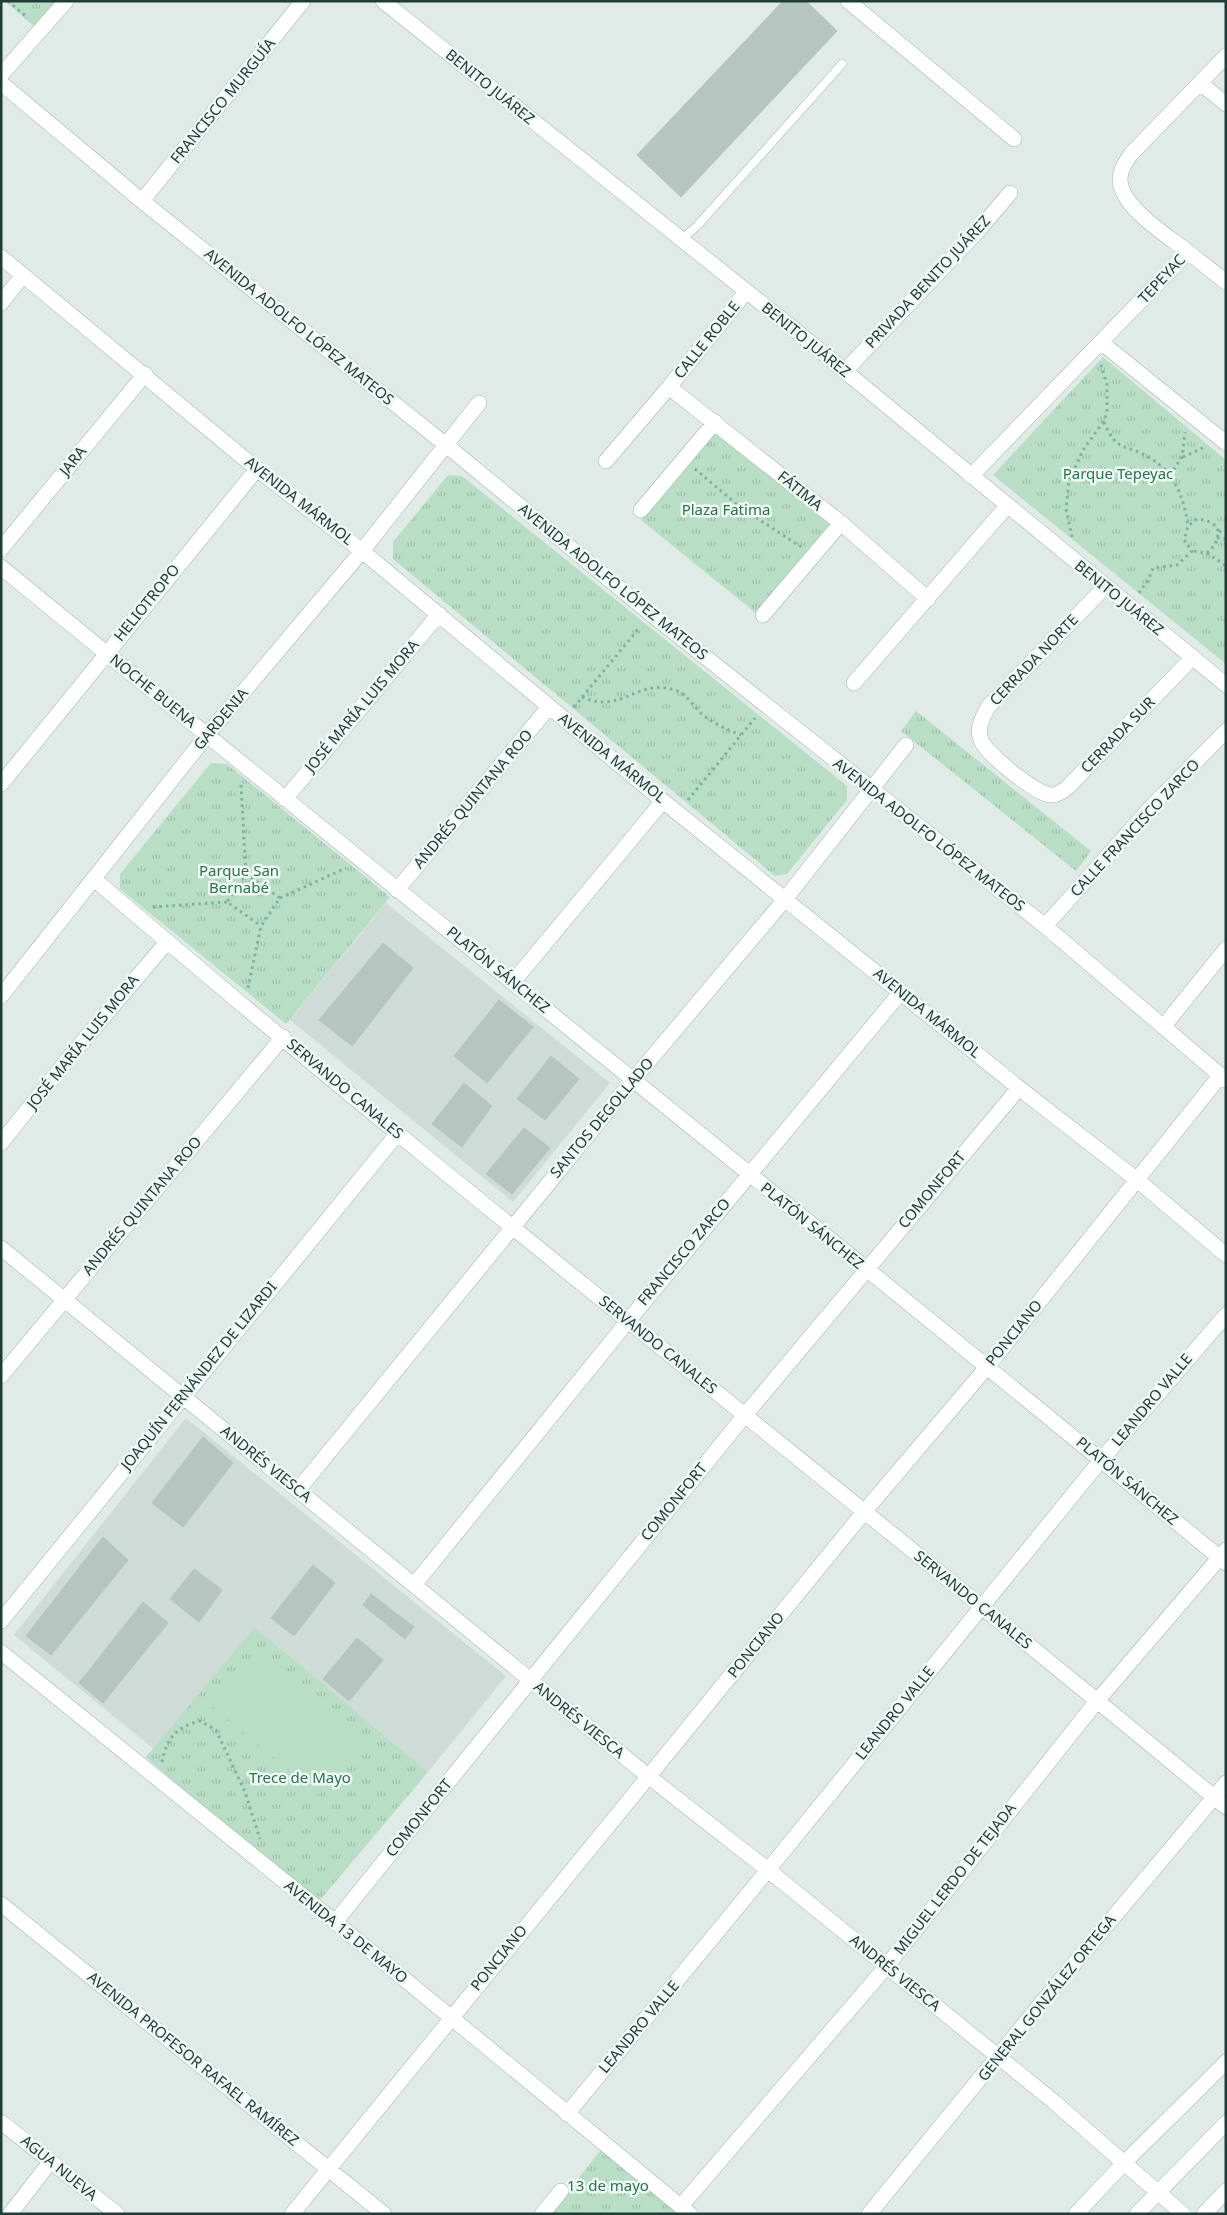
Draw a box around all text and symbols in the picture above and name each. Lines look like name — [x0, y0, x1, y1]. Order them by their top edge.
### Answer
street label: FRANCISCO MURGUÍA — [165, 33, 279, 167]
street label: BENITO JUÁREZ — [442, 44, 539, 128]
street label: PRIVADA BENITO JUÁREZ — [860, 211, 994, 352]
street label: AVENIDA ADOLFO LÓPEZ MATEOS — [201, 243, 399, 409]
street label: TEPEYAC — [1133, 249, 1190, 307]
street label: CALLE ROBLE — [669, 297, 744, 382]
street label: BENITO JUÁREZ — [758, 297, 855, 381]
street label: JARA — [53, 441, 91, 481]
street label: AVENIDA MÁRMOL — [241, 451, 358, 549]
park label: Parque Tepeyac — [1063, 463, 1173, 483]
street label: FÁTIMA — [774, 466, 828, 515]
street label: AVENIDA ADOLFO LÓPEZ MATEOS — [515, 498, 713, 664]
park label: Plaza Fatima — [682, 499, 770, 519]
street label: BENITO JUÁREZ — [1071, 555, 1168, 639]
street label: HELIOTROPO — [109, 560, 184, 645]
street label: CERRADA NORTE — [985, 609, 1082, 709]
street label: JOSÉ MARÍA LUIS MORA — [298, 634, 423, 777]
street label: NOCHE BUENA — [106, 649, 201, 732]
street label: GARDENIA — [188, 683, 252, 754]
street label: CERRADA SUR — [1076, 691, 1159, 777]
street label: AVENIDA MÁRMOL — [555, 708, 671, 807]
street label: ANDRÉS QUINTANA ROO — [408, 725, 536, 872]
street label: AVENIDA ADOLFO LÓPEZ MATEOS — [830, 753, 1030, 915]
street label: CALLE FRANCISCO ZARCO — [1065, 754, 1203, 900]
park label: Parque San Bernabé — [199, 860, 279, 897]
street label: PLATÓN SÁNCHEZ — [443, 921, 554, 1017]
street label: AVENIDA MÁRMOL — [870, 963, 986, 1062]
street label: JOSÉ MARÍA LUIS MORA — [20, 970, 143, 1114]
street label: SERVANDO CANALES — [283, 1034, 408, 1143]
street label: SANTOS DEGOLLADO — [545, 1053, 657, 1182]
street label: ANDRÉS QUINTANA ROO — [77, 1132, 205, 1279]
street label: COMONFORT — [893, 1146, 970, 1232]
street label: PLATÓN SÁNCHEZ — [757, 1177, 868, 1273]
street label: FRANCISCO ZARCO — [632, 1194, 734, 1309]
street label: JOAQUÍN FERNÁNDEZ DE LIZARDI — [115, 1277, 281, 1475]
street label: SERVANDO CANALES — [595, 1290, 722, 1398]
street label: PONCIANO — [980, 1295, 1046, 1370]
street label: LEANDRO VALLE — [1107, 1349, 1196, 1450]
street label: ANDRÉS VIESCA — [217, 1420, 317, 1506]
street label: PLATÓN SÁNCHEZ — [1072, 1432, 1183, 1529]
street label: COMONFORT — [636, 1458, 711, 1544]
street label: SERVANDO CANALES — [910, 1545, 1037, 1653]
street label: PONCIANO — [722, 1607, 788, 1682]
street label: LEANDRO VALLE — [850, 1661, 938, 1763]
street label: ANDRÉS VIESCA — [530, 1676, 630, 1762]
park label: Trece de Mayo — [249, 1767, 351, 1787]
street label: COMONFORT — [381, 1774, 456, 1860]
street label: MIGUEL LERDO DE TEJADA — [889, 1798, 1020, 1958]
street label: AVENIDA 13 DE MAYO — [281, 1875, 413, 1987]
street label: GENERAL GONZÁLEZ ORTEGA — [973, 1910, 1120, 2085]
street label: PONCIANO — [465, 1920, 531, 1995]
street label: ANDRÉS VIESCA — [846, 1929, 946, 2015]
street label: AVENIDA PROFESOR RAFAEL RAMÍREZ — [84, 1967, 303, 2150]
street label: LEANDRO VALLE — [594, 1976, 683, 2077]
street label: AGUA NUEVA — [17, 2130, 102, 2205]
park label: 13 de mayo — [567, 2175, 649, 2195]

